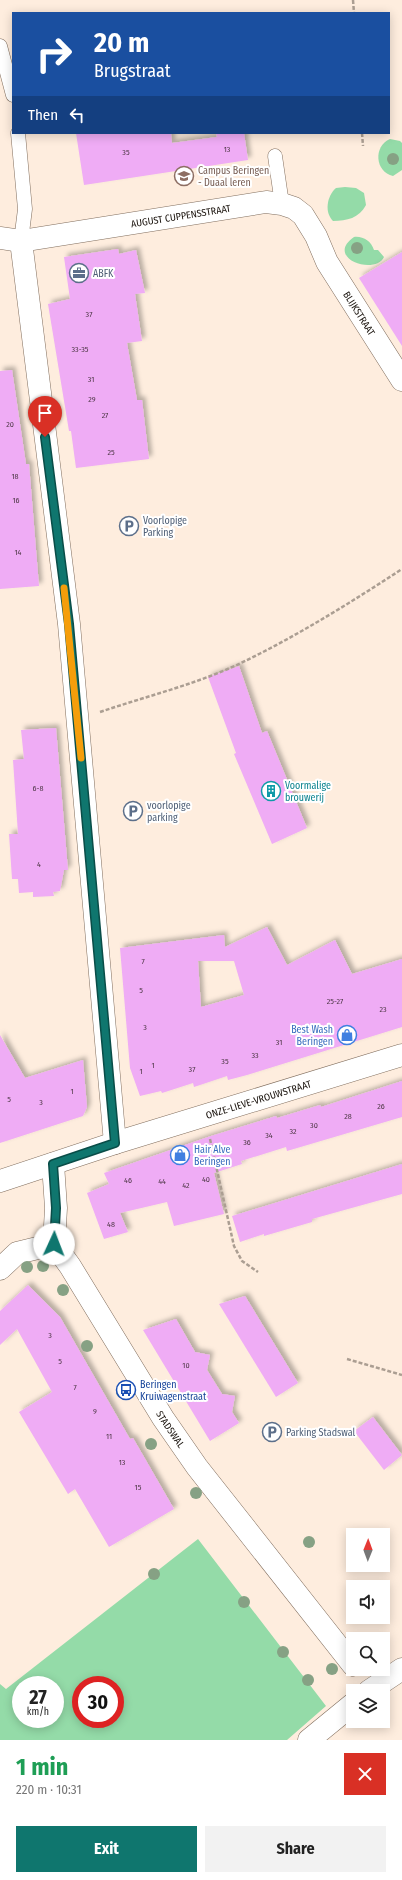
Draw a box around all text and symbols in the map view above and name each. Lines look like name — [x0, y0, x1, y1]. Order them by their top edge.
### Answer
text: 20 m — [94, 26, 149, 59]
icon: right — [28, 28, 80, 80]
text: Brugstraat — [94, 60, 171, 82]
icon: left — [66, 104, 88, 126]
text: Then — [28, 106, 58, 124]
house number: 13 — [224, 145, 231, 154]
house number: 35 — [122, 148, 130, 157]
school or university icon: Campus Beringen - Duaal leren — [173, 165, 195, 187]
place label: Campus Beringen - Duaal leren — [198, 165, 269, 189]
street label: AUGUST CUPPENSSTRAAT — [130, 203, 232, 230]
office icon: ABFK — [68, 262, 90, 284]
place label: ABFK — [93, 268, 114, 280]
street label: BLIJKSTRAAT — [340, 289, 377, 338]
house number: 37 — [86, 310, 93, 319]
house number: 33-35 — [72, 345, 89, 354]
house number: 31 — [88, 375, 94, 384]
house number: 29 — [88, 395, 96, 404]
pin — [28, 396, 62, 437]
icon: arrive — [34, 402, 56, 424]
house number: 27 — [102, 411, 109, 420]
house number: 20 — [6, 420, 14, 429]
house number: 25 — [107, 448, 115, 457]
house number: 18 — [11, 472, 19, 481]
house number: 16 — [12, 496, 20, 505]
parking icon: Voorlopige Parking — [118, 515, 140, 537]
place label: Voorlopige Parking — [143, 515, 187, 539]
house number: 14 — [15, 548, 22, 557]
building icon: Voormalige brouwerij — [260, 780, 282, 802]
place label: Voormalige brouwerij — [285, 780, 331, 804]
house number: 6-8 — [33, 784, 43, 793]
parking icon: voorlopige parking — [122, 800, 144, 822]
place label: voorlopige parking — [147, 800, 191, 824]
house number: 4 — [37, 860, 41, 869]
house number: 7 — [141, 957, 145, 966]
house number: 5 — [139, 986, 143, 995]
house number: 25-27 — [327, 997, 344, 1006]
house number: 23 — [379, 1005, 387, 1014]
house number: 3 — [143, 1023, 147, 1032]
place label: Best Wash Beringen — [291, 1024, 333, 1048]
shop icon: Best Wash Beringen — [336, 1024, 358, 1046]
house number: 31 — [276, 1038, 282, 1047]
house number: 33 — [251, 1051, 259, 1060]
house number: 35 — [221, 1057, 229, 1066]
house number: 1 — [151, 1061, 155, 1070]
house number: 37 — [189, 1065, 196, 1074]
house number: 1 — [139, 1067, 143, 1076]
street label: ONZE-LIEVE-VROUWSTRAAT — [204, 1078, 313, 1122]
house number: 1 — [70, 1087, 74, 1096]
house number: 5 — [7, 1095, 11, 1104]
house number: 3 — [39, 1098, 43, 1107]
house number: 26 — [377, 1102, 385, 1111]
house number: 28 — [344, 1112, 352, 1121]
house number: 30 — [310, 1121, 318, 1130]
house number: 32 — [289, 1127, 297, 1136]
house number: 34 — [265, 1131, 273, 1140]
house number: 36 — [243, 1138, 251, 1147]
shop icon: Hair Alve Beringen — [169, 1144, 191, 1166]
place label: Hair Alve Beringen — [194, 1144, 231, 1168]
house number: 40 — [202, 1175, 210, 1184]
house number: 46 — [124, 1176, 132, 1185]
house number: 44 — [158, 1177, 166, 1186]
house number: 42 — [182, 1181, 190, 1190]
house number: 48 — [107, 1220, 115, 1229]
position arrow — [33, 1223, 75, 1265]
house number: 3 — [48, 1331, 52, 1340]
house number: 5 — [58, 1357, 62, 1366]
house number: 10 — [182, 1361, 190, 1370]
bus stop icon: Beringen Kruiwagenstraat — [115, 1379, 137, 1401]
place label: Beringen Kruiwagenstraat — [140, 1379, 207, 1403]
house number: 7 — [73, 1383, 77, 1392]
house number: 9 — [93, 1407, 97, 1416]
street label: STADSWAL — [153, 1409, 187, 1451]
parking icon: Parking Stadswal — [261, 1421, 283, 1443]
place label: Parking Stadswal — [286, 1427, 355, 1439]
house number: 11 — [106, 1432, 112, 1441]
house number: 13 — [119, 1458, 126, 1467]
house number: 15 — [135, 1483, 142, 1492]
north arrow — [346, 1528, 390, 1572]
map controls — [346, 1528, 390, 1728]
button: sound — [346, 1580, 390, 1624]
button: search — [346, 1632, 390, 1676]
speed limit sign: 30 — [72, 1676, 124, 1728]
button: layers — [346, 1684, 390, 1728]
text: 27 — [29, 1685, 47, 1709]
text: km/h — [27, 1706, 49, 1718]
text: 1 min — [16, 1753, 68, 1781]
button: close — [344, 1753, 386, 1795]
text: 220 m · 10:31 — [16, 1782, 82, 1797]
button: Exit — [16, 1826, 197, 1872]
button: Share — [205, 1826, 386, 1872]

